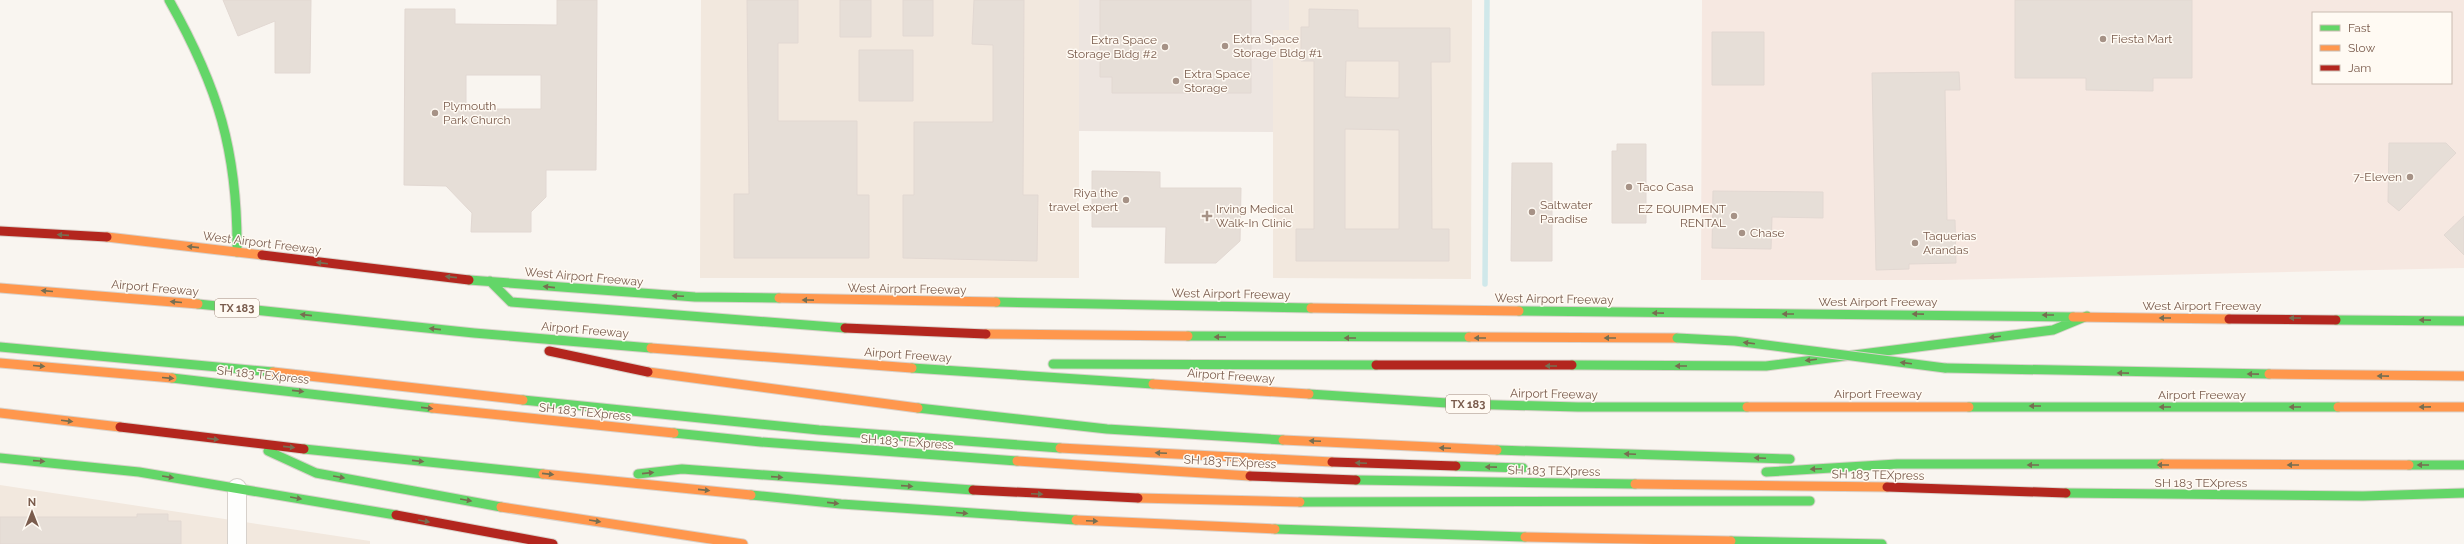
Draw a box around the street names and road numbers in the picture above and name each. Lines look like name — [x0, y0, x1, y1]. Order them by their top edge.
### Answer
street label: West Airport Freeway — [202, 229, 322, 257]
street label: West Airport Freeway — [524, 265, 644, 289]
street label: Airport Freeway — [111, 277, 200, 299]
street label: West Airport Freeway — [847, 281, 967, 297]
street label: West Airport Freeway — [1171, 286, 1291, 302]
street label: West Airport Freeway — [1494, 291, 1614, 307]
street label: West Airport Freeway — [1818, 295, 1938, 309]
road number: TX 183 — [215, 299, 259, 317]
street label: West Airport Freeway — [2142, 299, 2262, 313]
street label: Airport Freeway — [541, 319, 630, 341]
street label: Airport Freeway — [864, 345, 953, 365]
street label: SH 183 TEXpress — [216, 363, 310, 387]
street label: Airport Freeway — [1187, 366, 1276, 386]
street label: Airport Freeway — [1510, 386, 1598, 402]
street label: Airport Freeway — [1834, 387, 1922, 401]
street label: Airport Freeway — [2158, 388, 2246, 402]
road number: TX 183 — [1446, 395, 1490, 413]
street label: SH 183 TEXpress — [538, 400, 632, 424]
street label: SH 183 TEXpress — [860, 432, 954, 452]
street label: SH 183 TEXpress — [1183, 453, 1277, 471]
street label: SH 183 TEXpress — [1508, 463, 1601, 479]
street label: SH 183 TEXpress — [1832, 467, 1925, 483]
street label: SH 183 TEXpress — [2155, 476, 2248, 490]

